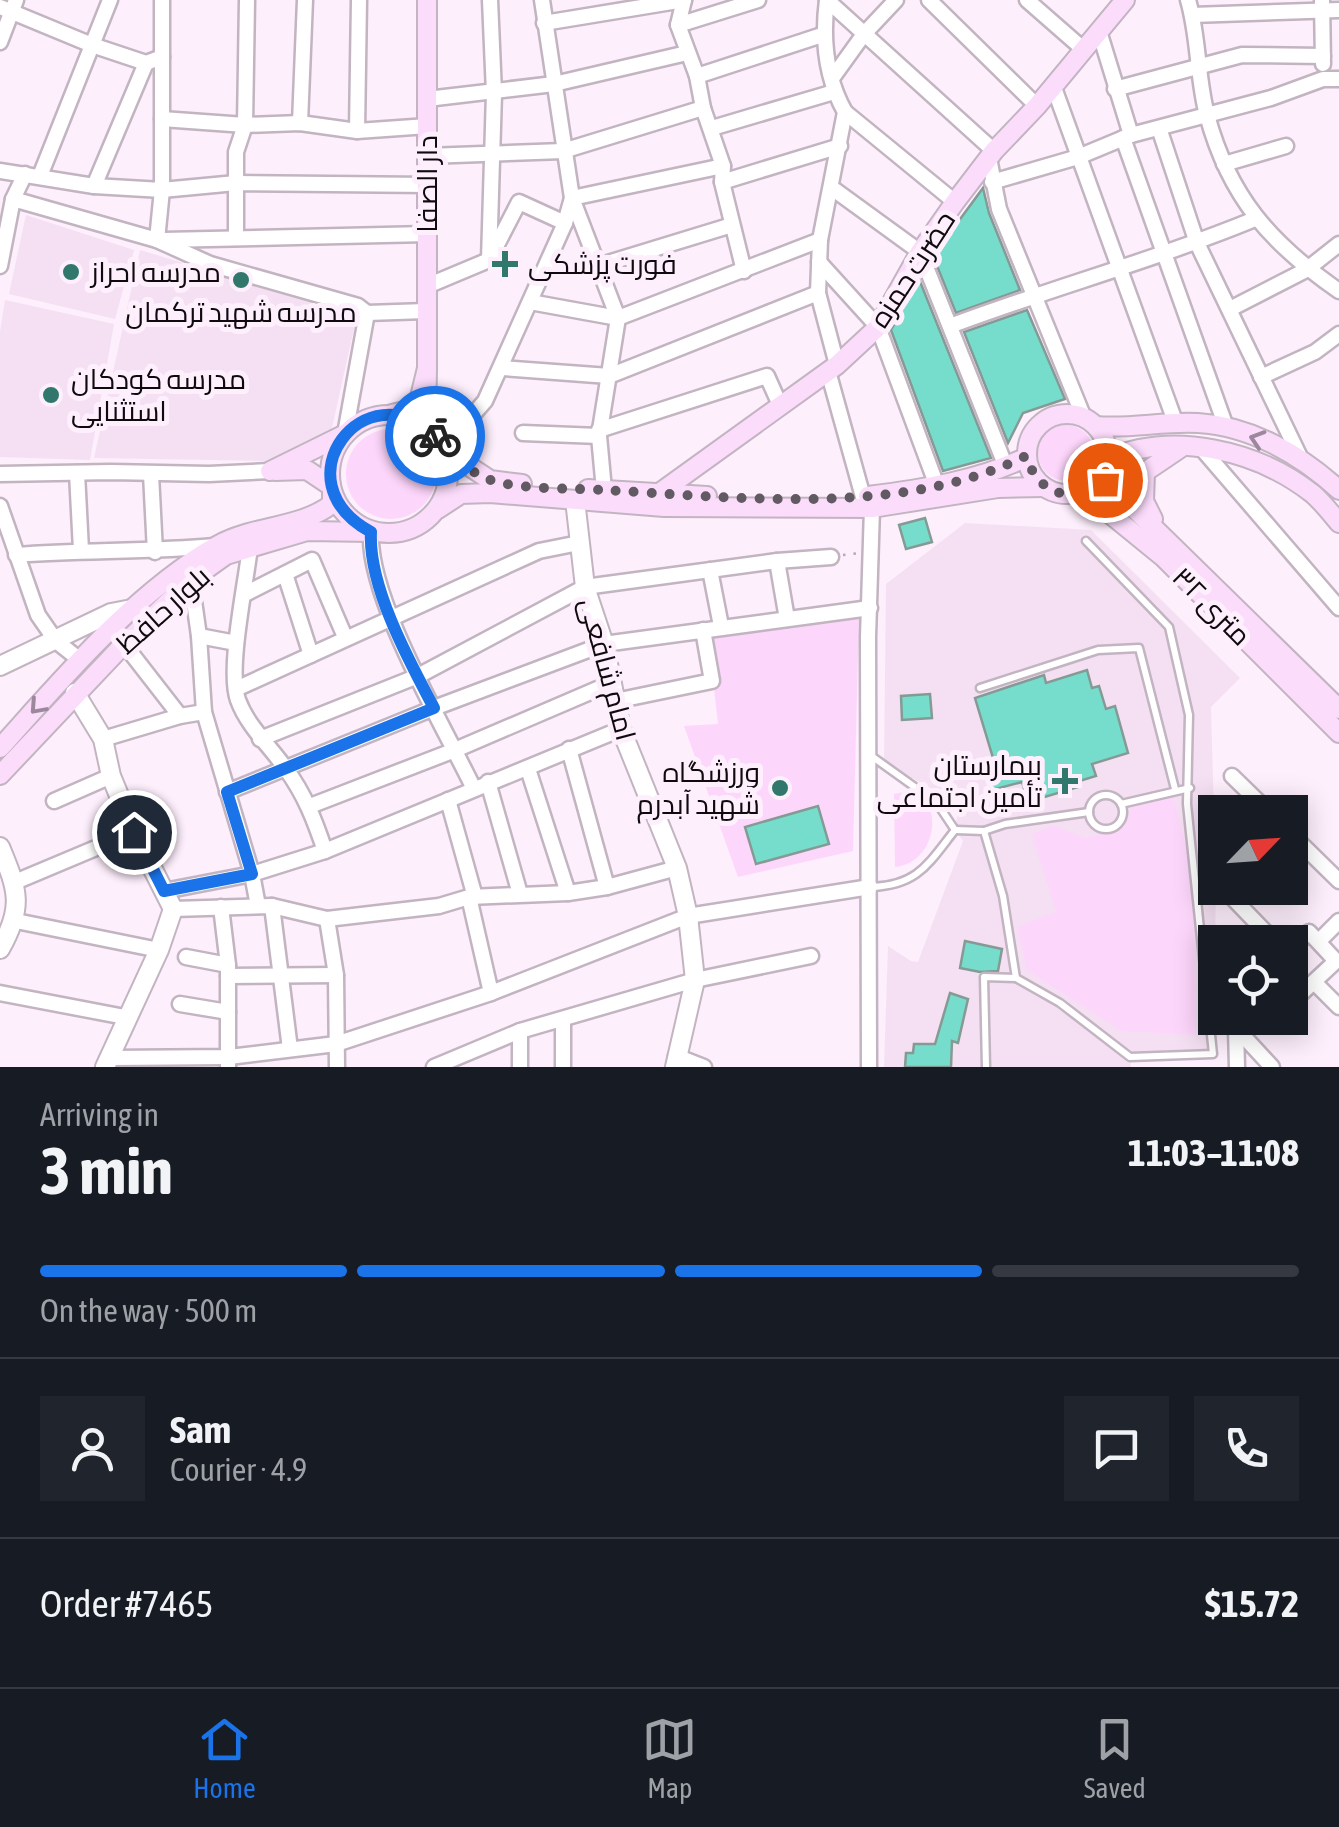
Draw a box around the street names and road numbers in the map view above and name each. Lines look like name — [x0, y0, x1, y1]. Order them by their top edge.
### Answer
street label: دار الصفا — [411, 135, 443, 233]
street label: حضرت حمزه — [863, 205, 961, 333]
street label: بلوار حافظ — [110, 560, 216, 660]
street label: ۳۲ متری — [1166, 560, 1258, 652]
street label: امام شافعی — [570, 594, 642, 745]

